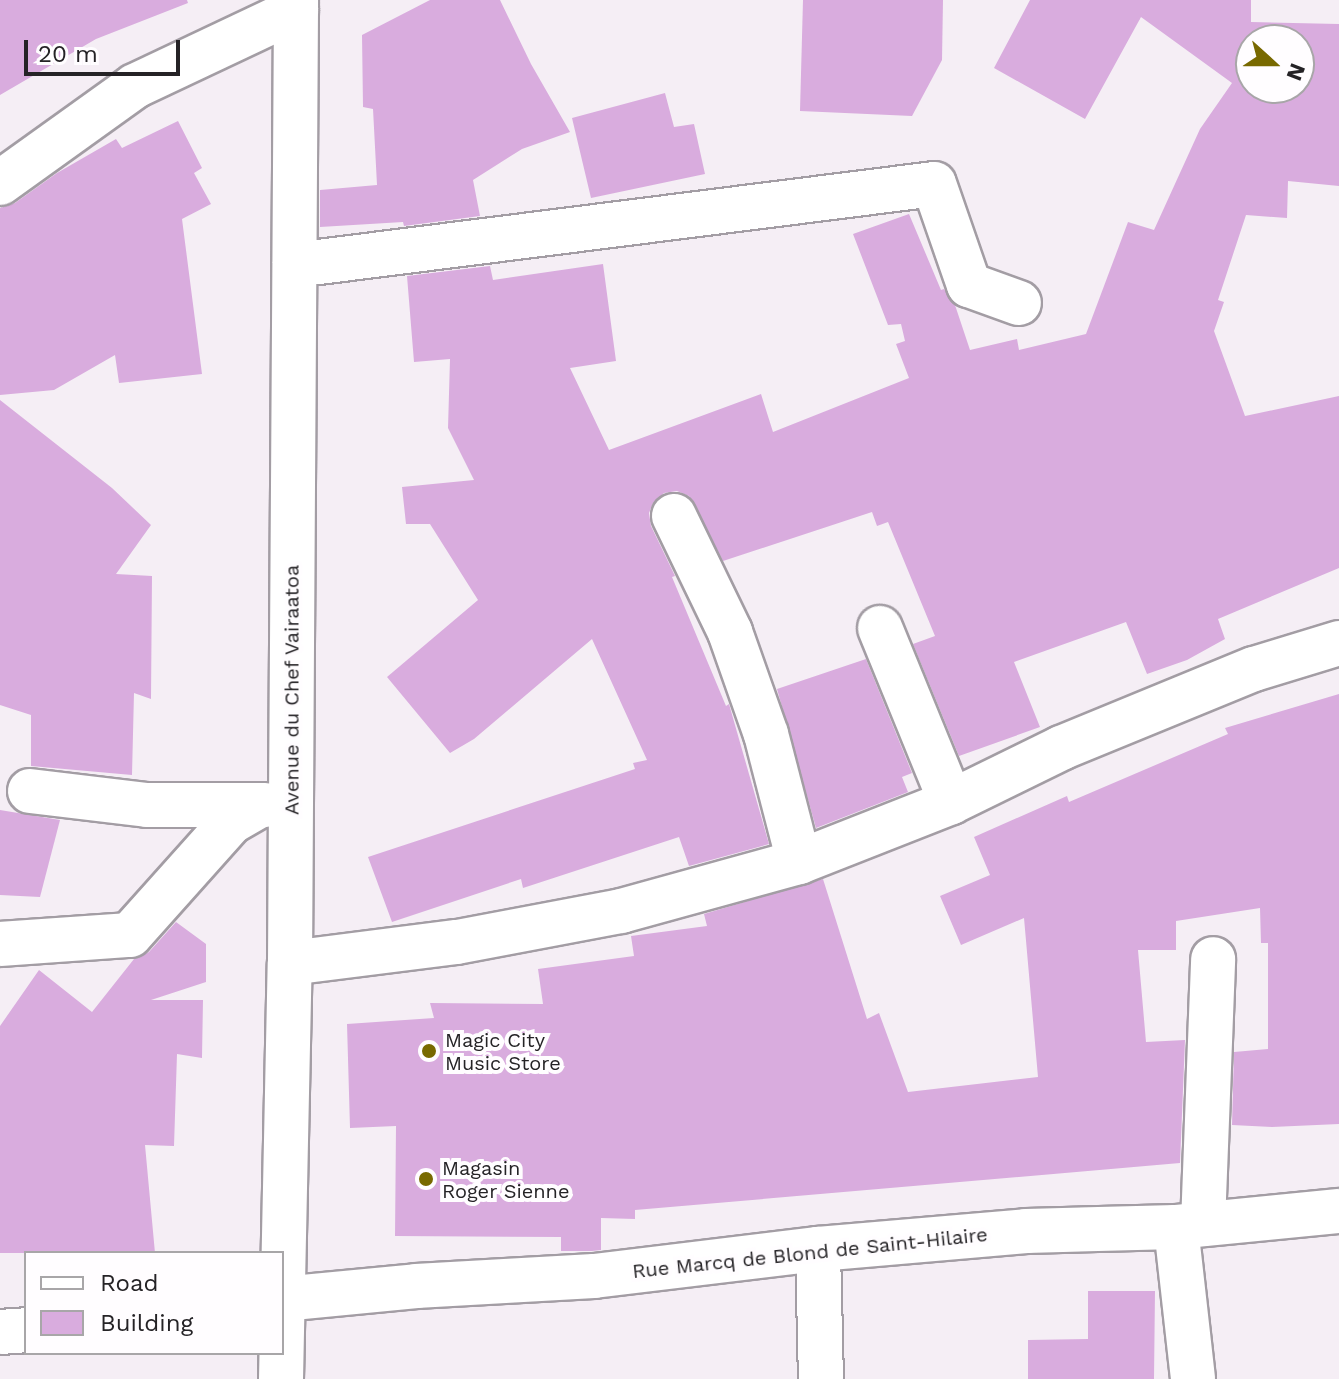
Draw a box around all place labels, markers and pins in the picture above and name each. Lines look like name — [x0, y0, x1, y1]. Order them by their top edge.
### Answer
place label: Magic City Music Store — [445, 1028, 561, 1075]
marker: Magic City Music Store — [420, 1042, 438, 1060]
place label: Magasin Roger Sienne — [442, 1156, 570, 1203]
marker: Magasin Roger Sienne — [417, 1170, 435, 1188]

